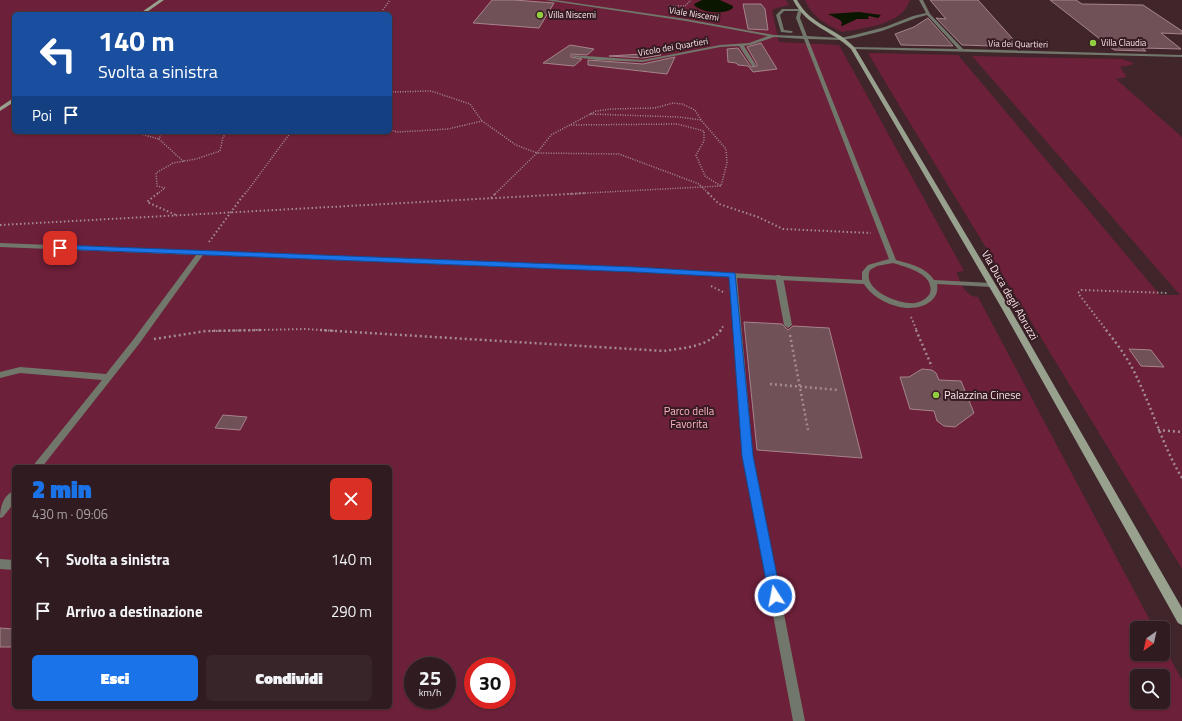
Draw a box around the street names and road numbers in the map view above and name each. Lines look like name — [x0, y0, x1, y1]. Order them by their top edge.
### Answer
street label: Viale Niscemi — [668, 3, 720, 24]
street label: Vicolo dei Quartieri — [637, 34, 709, 59]
street label: Via dei Quartieri — [988, 36, 1048, 51]
street label: Via Duca degli Abruzzi — [978, 247, 1042, 343]

